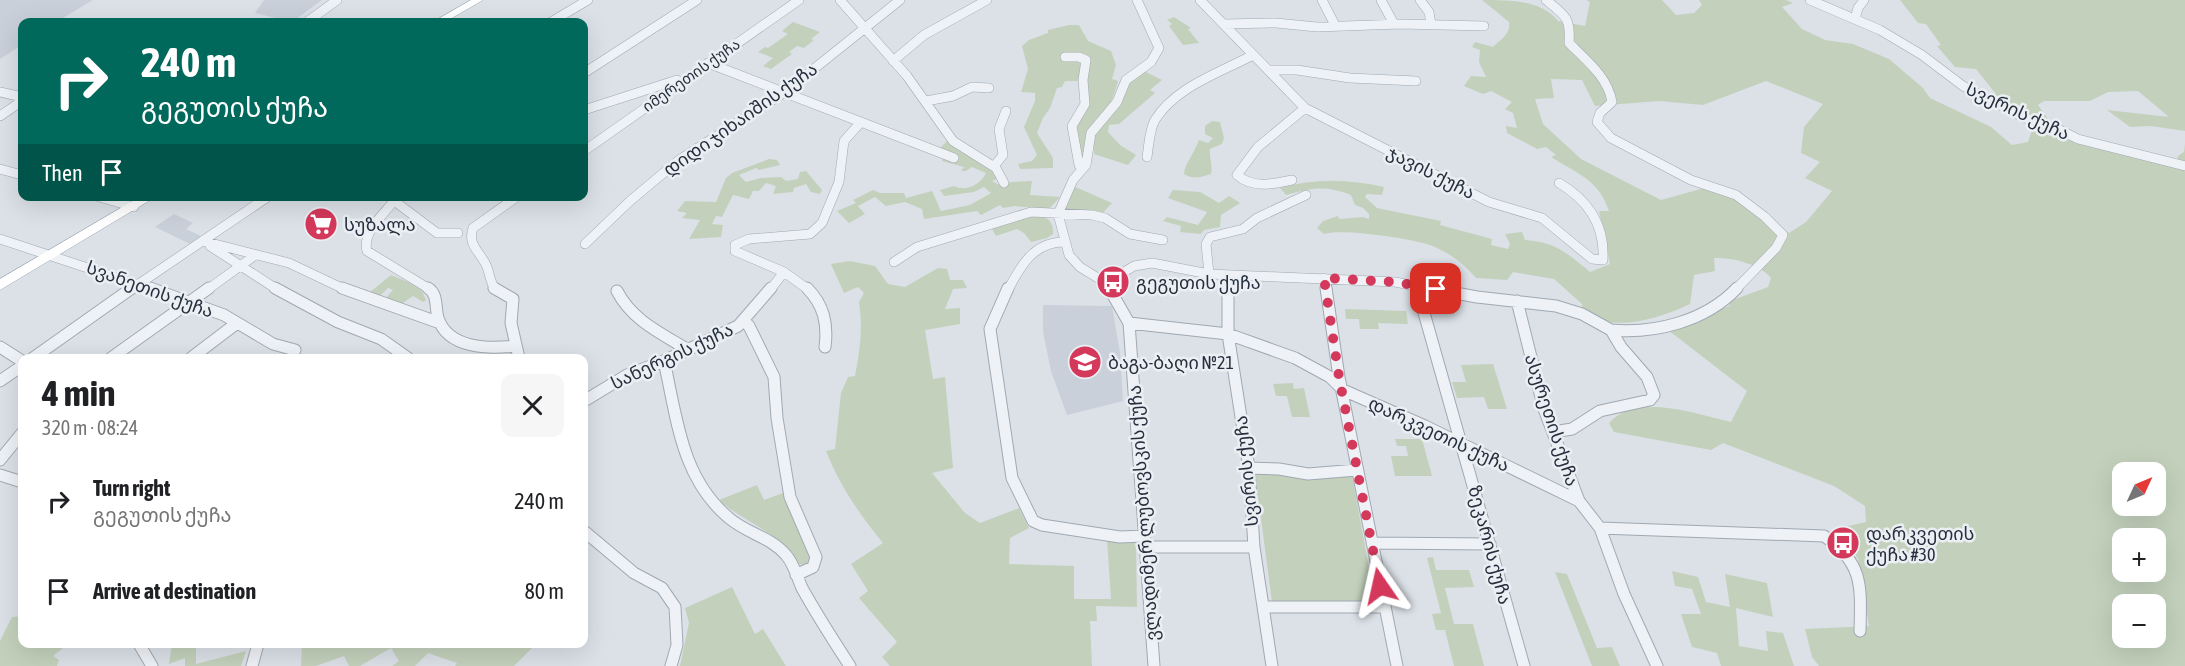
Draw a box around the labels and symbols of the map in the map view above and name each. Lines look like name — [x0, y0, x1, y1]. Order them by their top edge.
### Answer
street label: იმერეთის ქუჩა — [639, 35, 744, 116]
street label: დიდი ჯიხაიშის ქუჩა — [659, 58, 822, 181]
street label: სვერის ქუჩა — [1962, 78, 2073, 145]
street label: ჯავის ქუჩა — [1383, 141, 1478, 204]
supermarket icon: სუზალა — [303, 206, 339, 242]
place label: სუზალა — [344, 214, 416, 236]
street label: სვანეთის ქუჩა — [83, 256, 216, 323]
pin — [1410, 263, 1461, 314]
bus stop icon: გეგუთის ქუჩა — [1095, 264, 1131, 300]
place label: გეგუთის ქუჩა — [1136, 272, 1261, 294]
street label: სანერგის ქუჩა — [608, 318, 737, 394]
school or university icon: ბაგა-ბაღი №21 — [1067, 344, 1103, 380]
street label: ასურეთის ქუჩა — [1520, 351, 1583, 489]
place label: ბაგა-ბაღი №21 — [1108, 352, 1234, 374]
street label: ვლადიმერ ლუბოვსკის ქუჩა — [1124, 384, 1163, 642]
street label: დარკვეთის ქუჩა — [1365, 392, 1513, 477]
street label: სვირის ქუჩა — [1230, 414, 1263, 527]
north arrow — [2112, 462, 2166, 516]
street label: ზეკარის ქუჩა — [1463, 483, 1516, 607]
place label: დარკვეთის ქუჩა #30 — [1866, 523, 1975, 566]
bus stop icon: დარკვეთის ქუჩა #30 — [1825, 525, 1861, 561]
position arrow — [1348, 554, 1412, 618]

